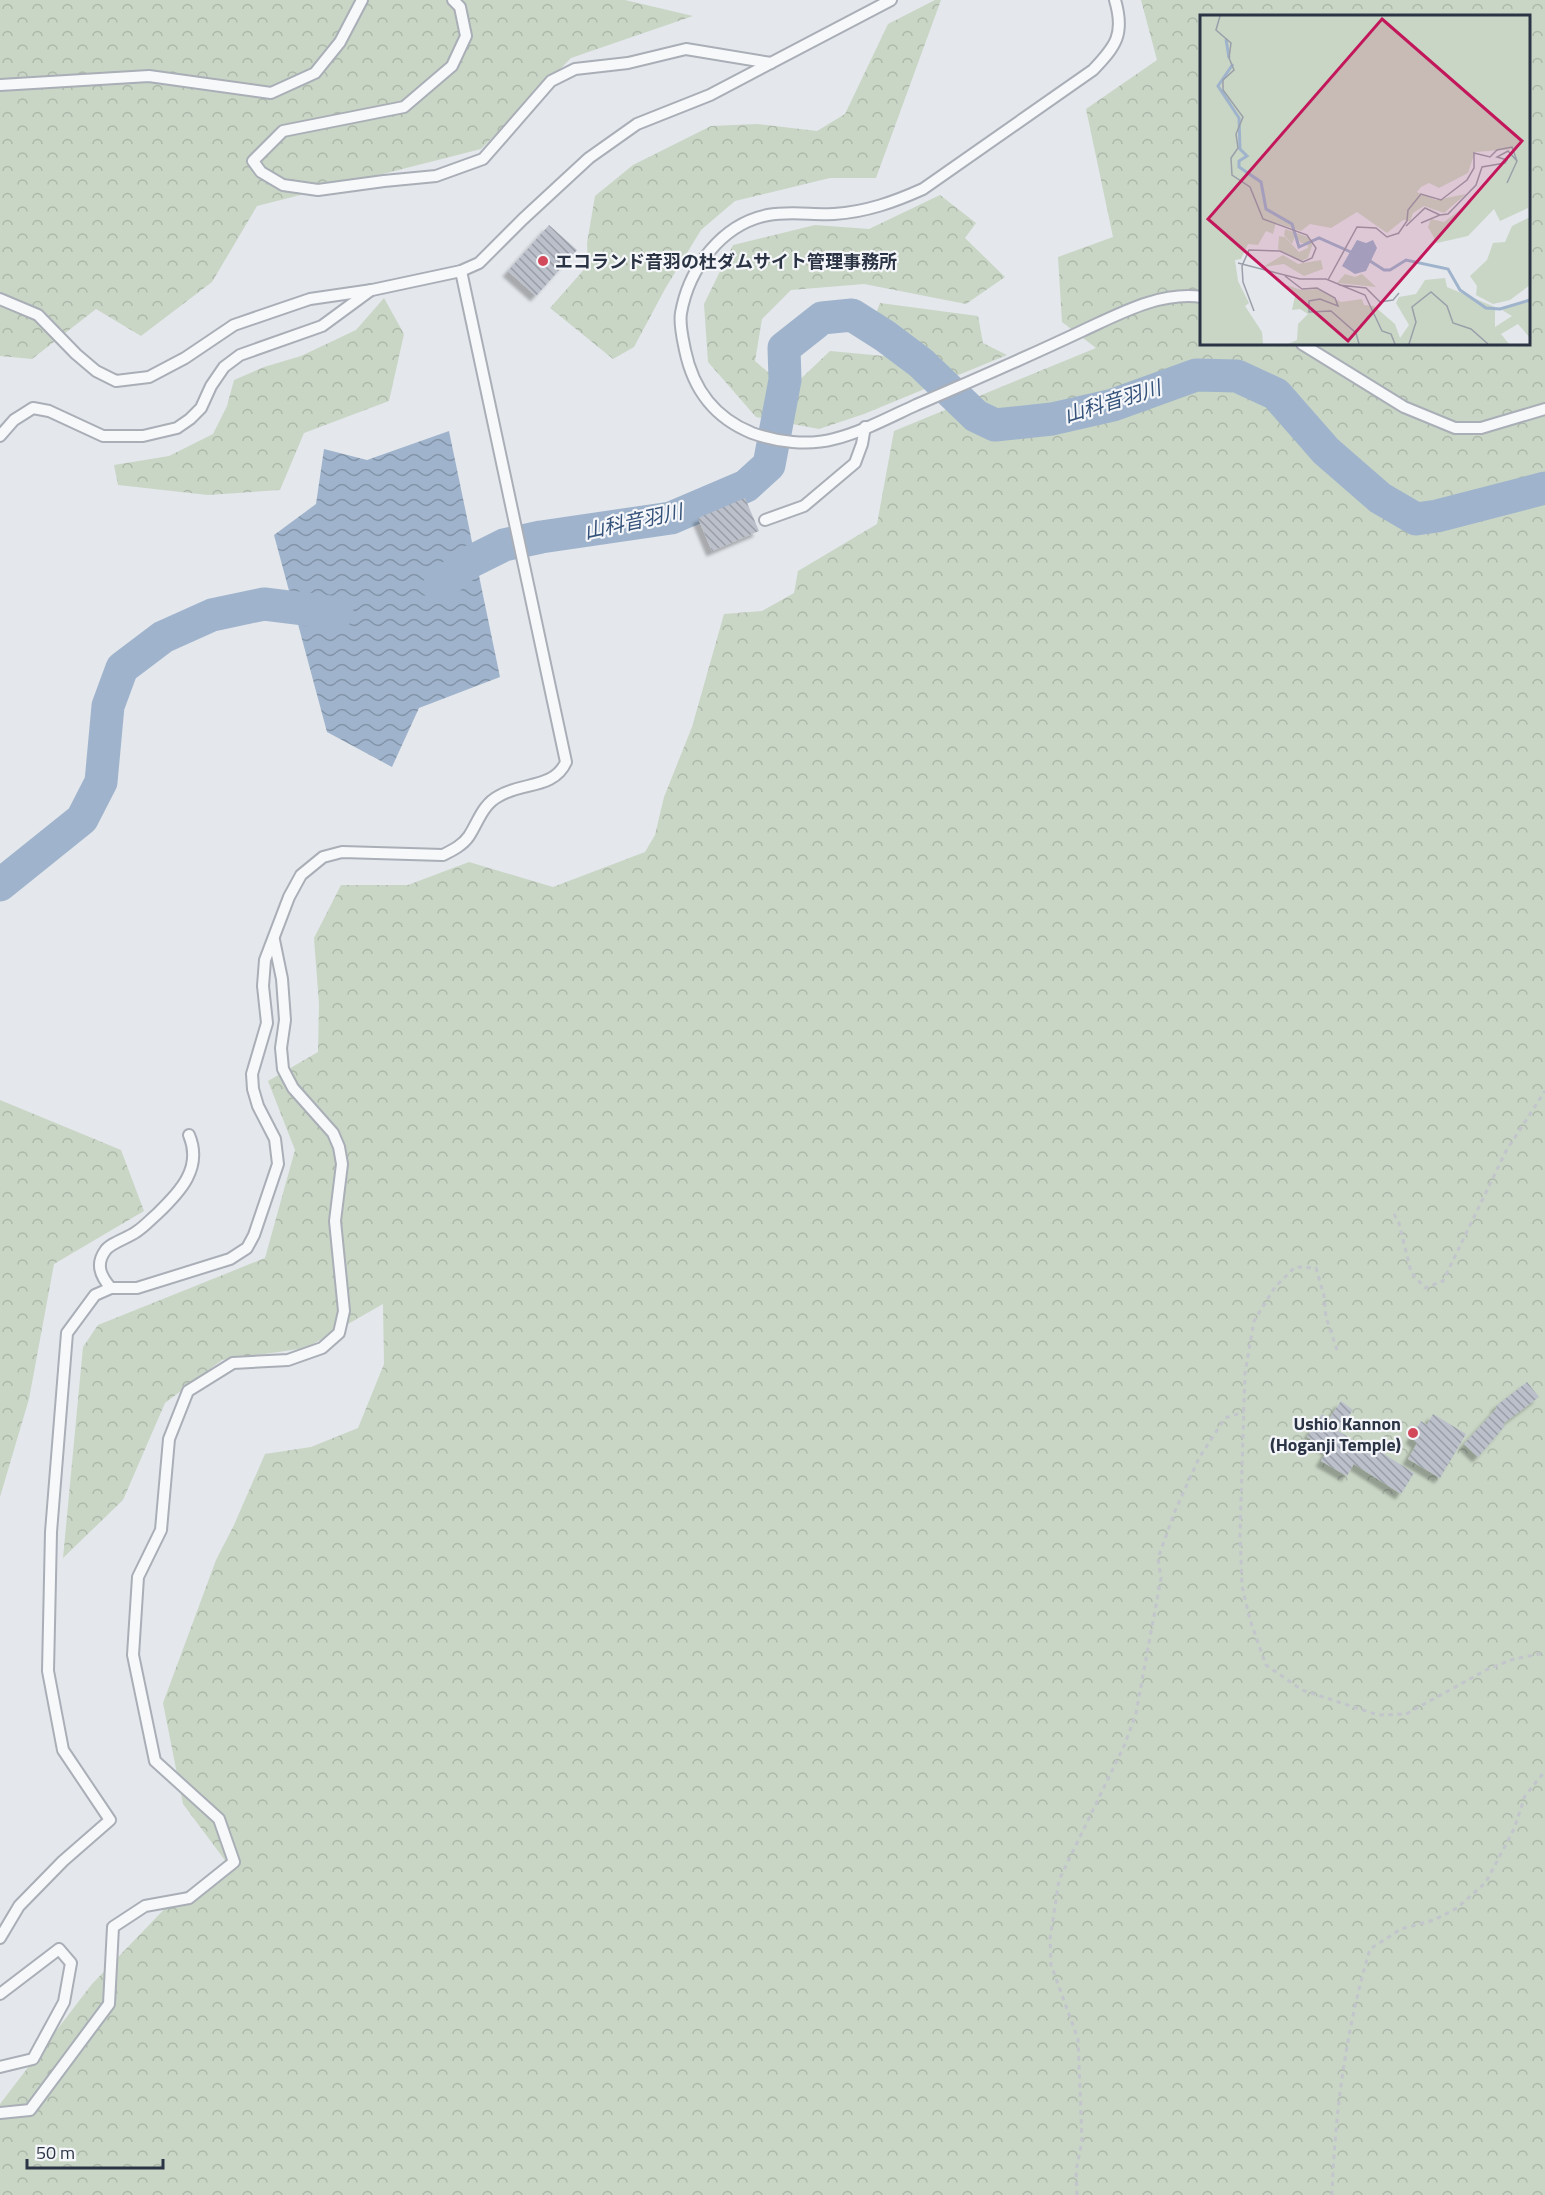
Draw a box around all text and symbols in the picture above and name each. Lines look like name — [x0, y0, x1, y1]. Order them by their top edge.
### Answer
inset map — [1200, 15, 1530, 345]
place label: エコランド音羽の杜ダムサイト管理事務所 — [555, 248, 897, 275]
marker: エコランド音羽の杜ダムサイト管理事務所 — [536, 254, 550, 268]
water label: 山科音羽川 — [1060, 371, 1166, 430]
water label: 山科音羽川 — [581, 495, 687, 547]
place label: Ushio Kannon (Hoganji Temple) — [1270, 1410, 1401, 1458]
marker: Ushio Kannon (Hoganji Temple) — [1406, 1426, 1420, 1440]
scale bar — [27, 2132, 164, 2170]
text: 50 m — [36, 2139, 75, 2166]

